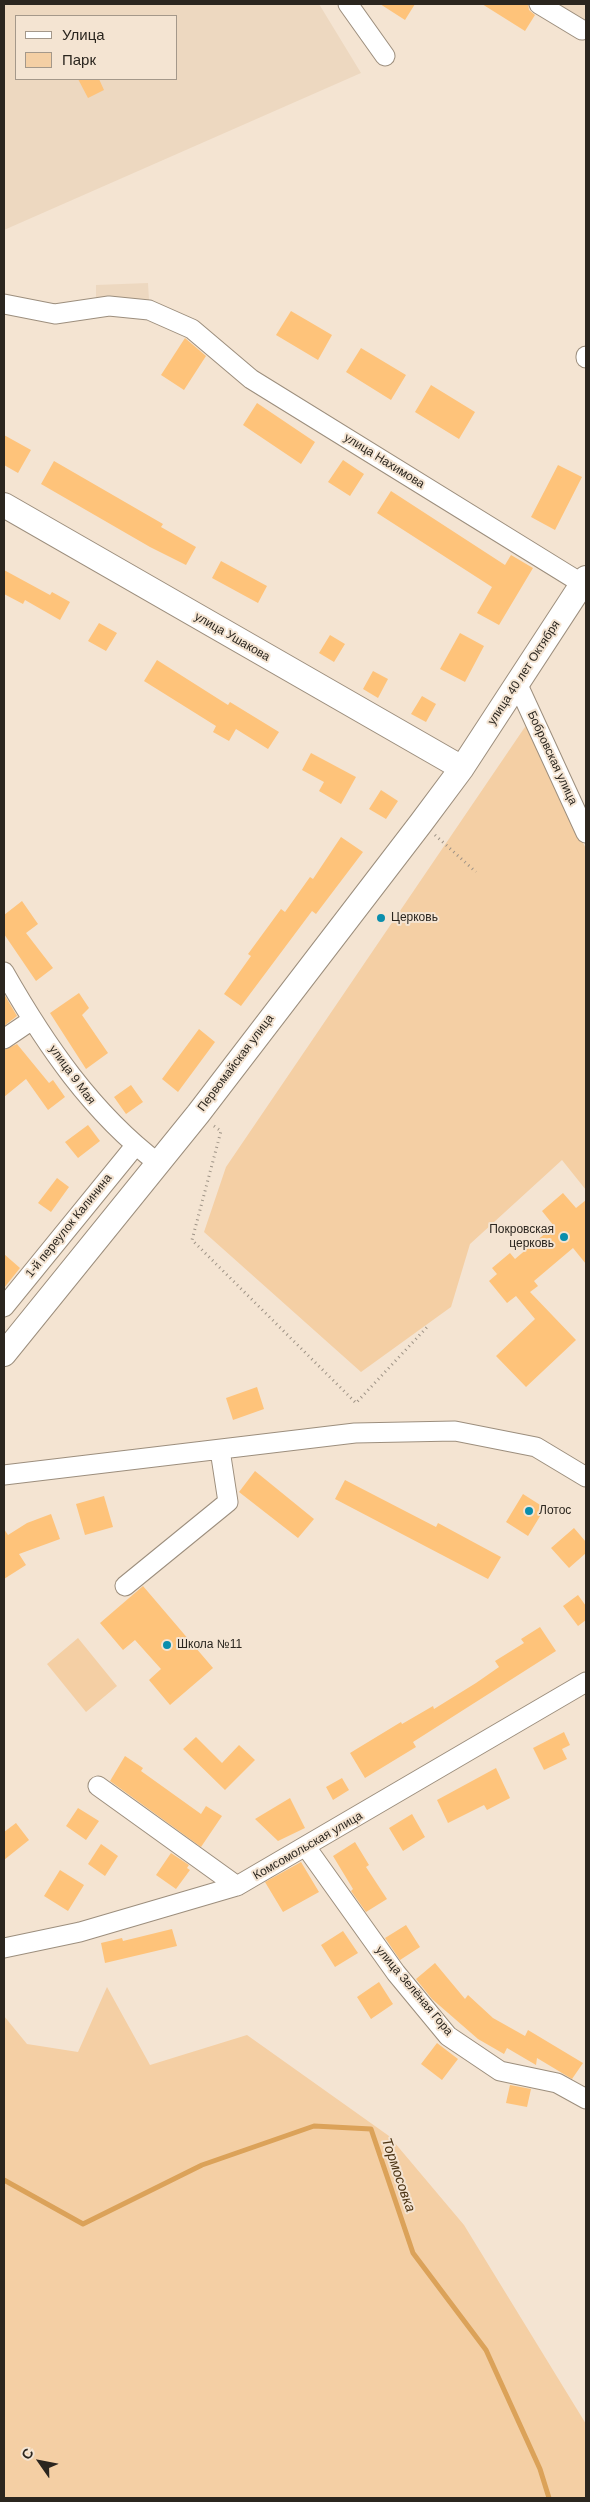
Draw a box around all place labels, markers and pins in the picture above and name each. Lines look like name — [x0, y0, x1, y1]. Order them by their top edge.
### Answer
place label: Церковь — [391, 911, 438, 925]
marker: Церковь — [375, 912, 387, 924]
place label: Покровская церковь — [489, 1223, 554, 1251]
marker: Покровская церковь — [558, 1231, 570, 1243]
place label: Лотос — [539, 1504, 571, 1518]
marker: Лотос — [523, 1505, 535, 1517]
place label: Школа №11 — [177, 1638, 242, 1652]
marker: Школа №11 — [161, 1639, 173, 1651]

